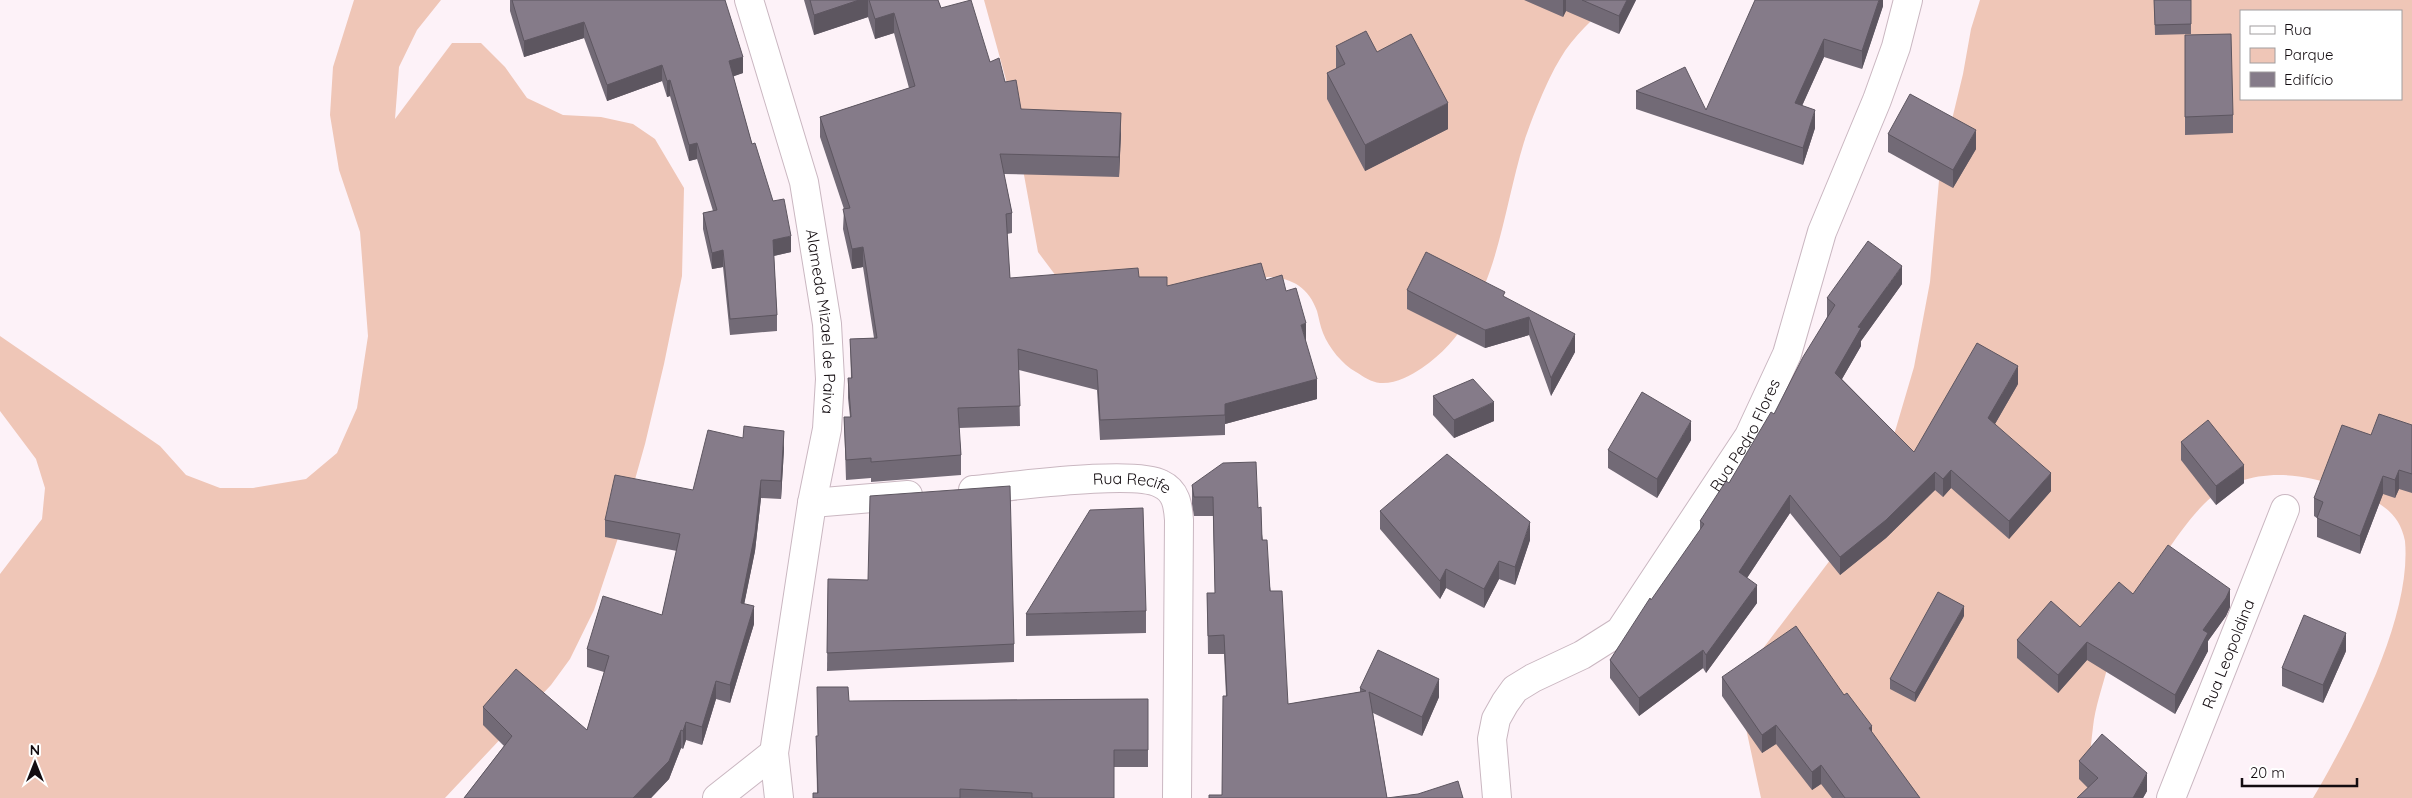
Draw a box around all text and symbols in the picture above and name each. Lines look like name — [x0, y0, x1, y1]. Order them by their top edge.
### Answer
legend — [2240, 10, 2402, 100]
text: Rua — [2284, 20, 2312, 39]
text: Parque — [2284, 45, 2334, 64]
text: Edifício — [2284, 70, 2333, 89]
street label: Alameda Mizael de Paiva — [802, 228, 840, 415]
street label: Rua Pedro Flores — [1705, 375, 1784, 495]
street label: Rua Recife — [1092, 468, 1176, 498]
street label: Rua Leopoldina — [2197, 596, 2258, 711]
north arrow — [10, 738, 60, 788]
text: N — [30, 741, 40, 759]
scale bar — [2242, 756, 2357, 788]
text: 20 m — [2250, 763, 2285, 782]

